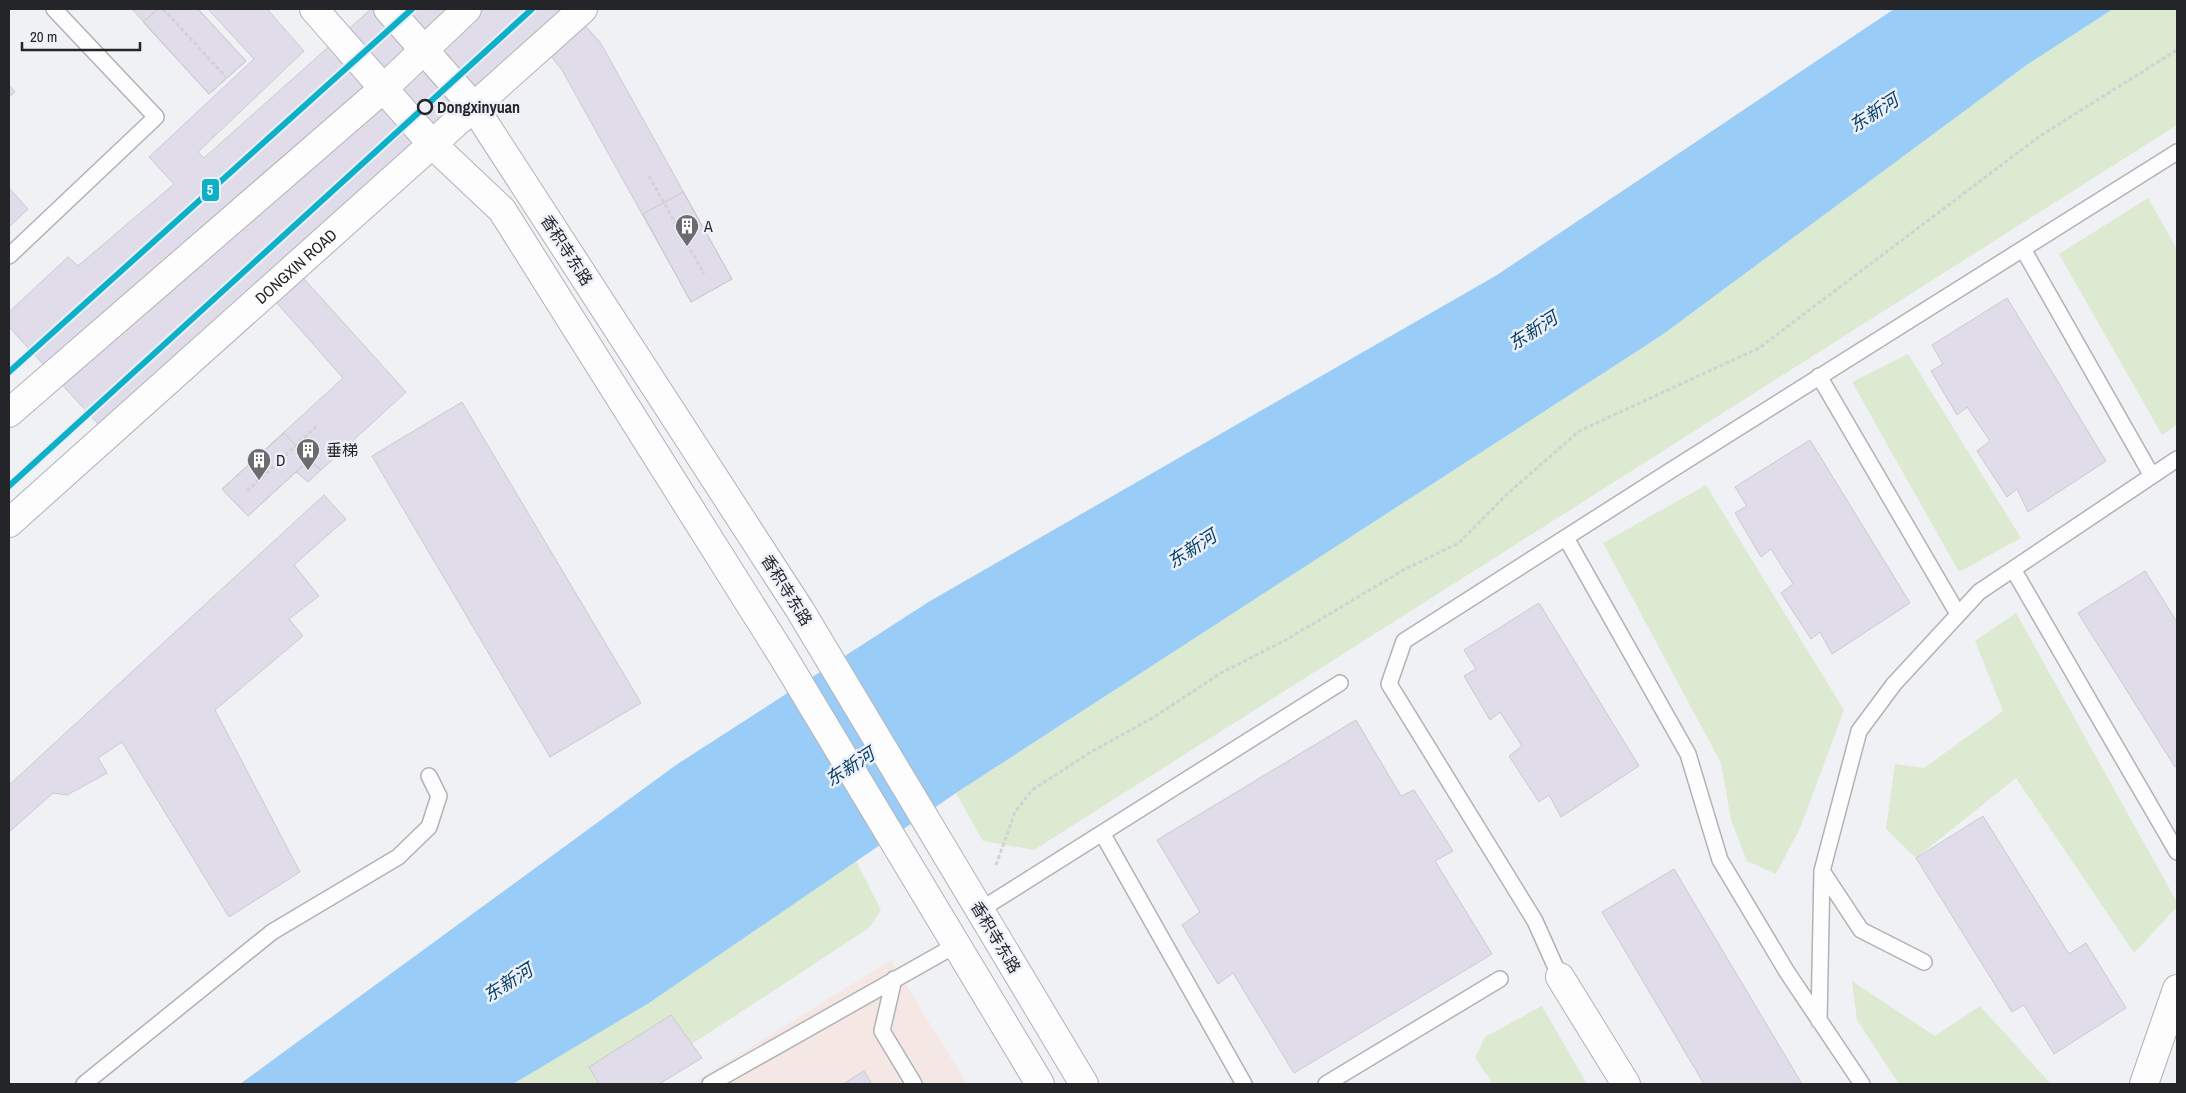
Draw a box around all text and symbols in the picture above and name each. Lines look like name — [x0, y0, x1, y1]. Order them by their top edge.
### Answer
scale bar — [22, 20, 140, 52]
text: 20 m — [30, 26, 57, 47]
water label: 东新河 — [1844, 86, 1906, 138]
place label: Dongxinyuan — [437, 96, 520, 118]
marker: Dongxinyuan — [417, 99, 433, 115]
line badge: 5 — [201, 178, 220, 202]
text: 5 — [207, 181, 214, 199]
street label: 香积寺东路 — [536, 210, 598, 290]
building icon: A — [674, 213, 700, 247]
place label: A — [703, 215, 713, 237]
street label: DONGXIN ROAD — [250, 224, 341, 309]
water label: 东新河 — [1503, 304, 1565, 356]
building icon: 垂梯 — [295, 437, 321, 471]
place label: 垂梯 — [326, 439, 358, 461]
building icon: D — [246, 447, 272, 481]
place label: D — [276, 449, 285, 471]
water label: 东新河 — [1162, 522, 1224, 574]
street label: 香积寺东路 — [756, 550, 818, 630]
water label: 东新河 — [820, 740, 882, 792]
street label: 香积寺东路 — [966, 897, 1026, 977]
water label: 东新河 — [478, 956, 540, 1007]

